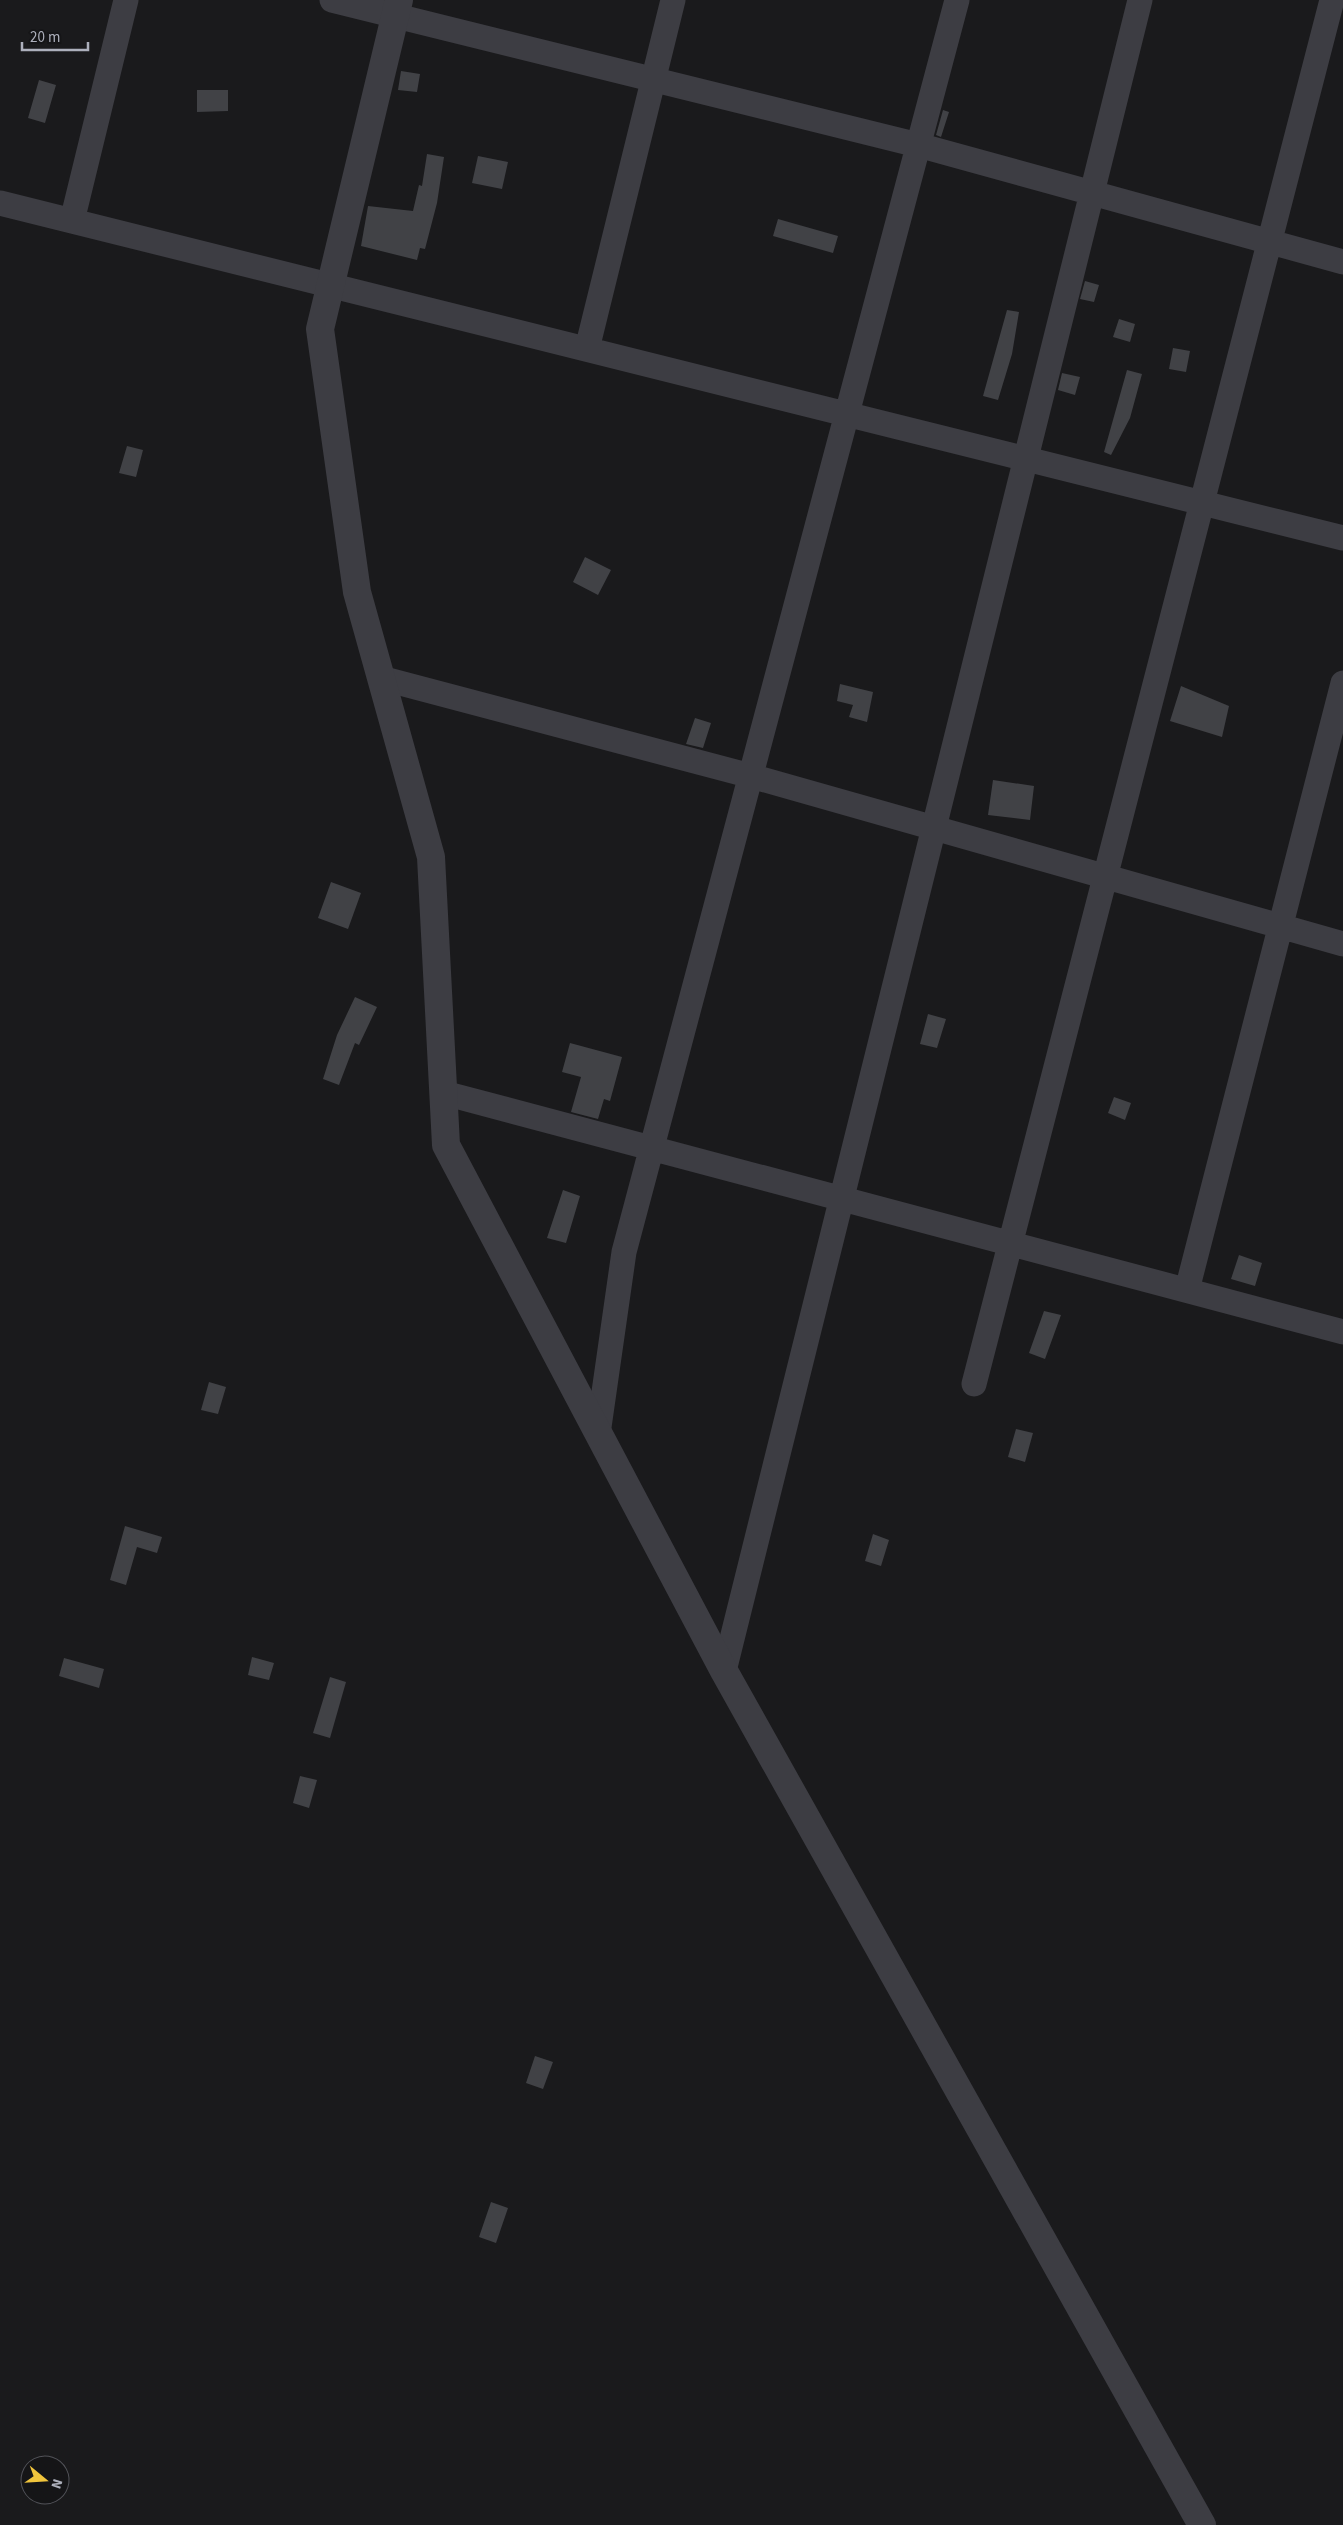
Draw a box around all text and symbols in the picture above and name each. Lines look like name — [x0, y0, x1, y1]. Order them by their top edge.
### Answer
scale bar — [22, 20, 89, 52]
text: 20 m — [30, 27, 60, 48]
north arrow — [20, 2455, 70, 2505]
text: N — [45, 2476, 67, 2491]

